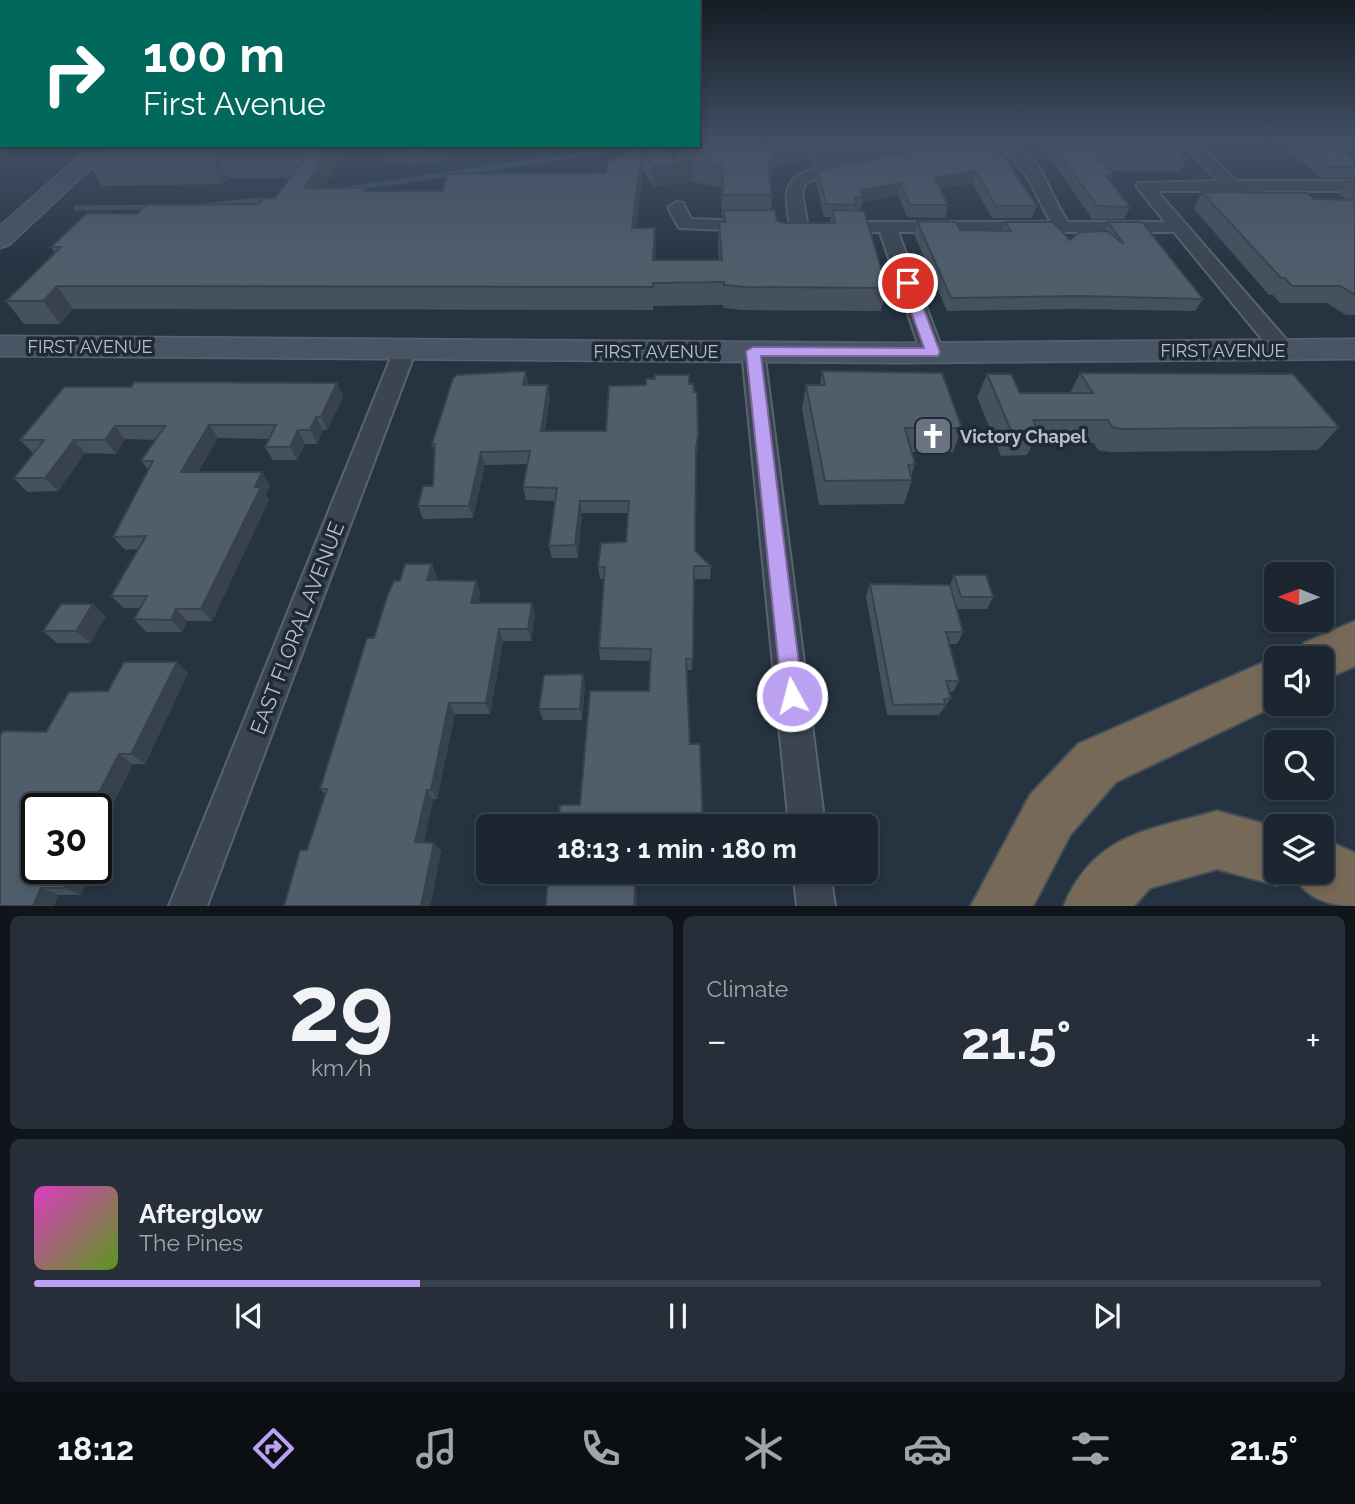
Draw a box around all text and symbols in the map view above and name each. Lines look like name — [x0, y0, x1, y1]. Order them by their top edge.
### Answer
text: 100 m — [143, 26, 285, 83]
icon: right — [28, 28, 119, 119]
text: First Avenue — [143, 85, 326, 122]
pin — [878, 253, 938, 313]
icon: arrive — [889, 264, 927, 302]
street label: FIRST AVENUE — [28, 336, 153, 357]
street label: FIRST AVENUE — [1161, 340, 1286, 361]
street label: FIRST AVENUE — [594, 341, 719, 362]
church icon: Victory Chapel — [912, 415, 954, 457]
place label: Victory Chapel — [960, 426, 1087, 447]
street label: EAST FLORAL AVENUE — [245, 518, 349, 738]
north arrow — [1264, 562, 1334, 632]
map controls — [1264, 562, 1334, 884]
button: sound — [1264, 646, 1334, 716]
position arrow — [755, 659, 829, 733]
button: search — [1264, 730, 1334, 800]
speed limit sign: 30 — [21, 793, 112, 884]
button: layers — [1264, 814, 1334, 884]
text: 18:13 · 1 min · 180 m — [557, 834, 797, 864]
text: 29 — [289, 955, 394, 1062]
text: Climate — [707, 975, 788, 1002]
text: 21.5° — [961, 1010, 1071, 1071]
text: − — [707, 1018, 727, 1063]
text: + — [1305, 1018, 1321, 1063]
text: km/h — [311, 1054, 372, 1081]
text: Afterglow — [139, 1199, 263, 1229]
text: The Pines — [139, 1229, 243, 1256]
icon: previous — [230, 1297, 268, 1335]
icon: pause — [659, 1297, 697, 1335]
icon: next — [1088, 1297, 1126, 1335]
icon: directions — [249, 1424, 298, 1473]
icon: music — [412, 1424, 461, 1473]
icon: phone — [576, 1424, 625, 1473]
icon: climate — [739, 1424, 788, 1473]
icon: car — [903, 1424, 952, 1473]
icon: filters — [1066, 1424, 1115, 1473]
text: 18:12 — [57, 1430, 134, 1467]
text: 21.5° — [1230, 1430, 1298, 1467]

